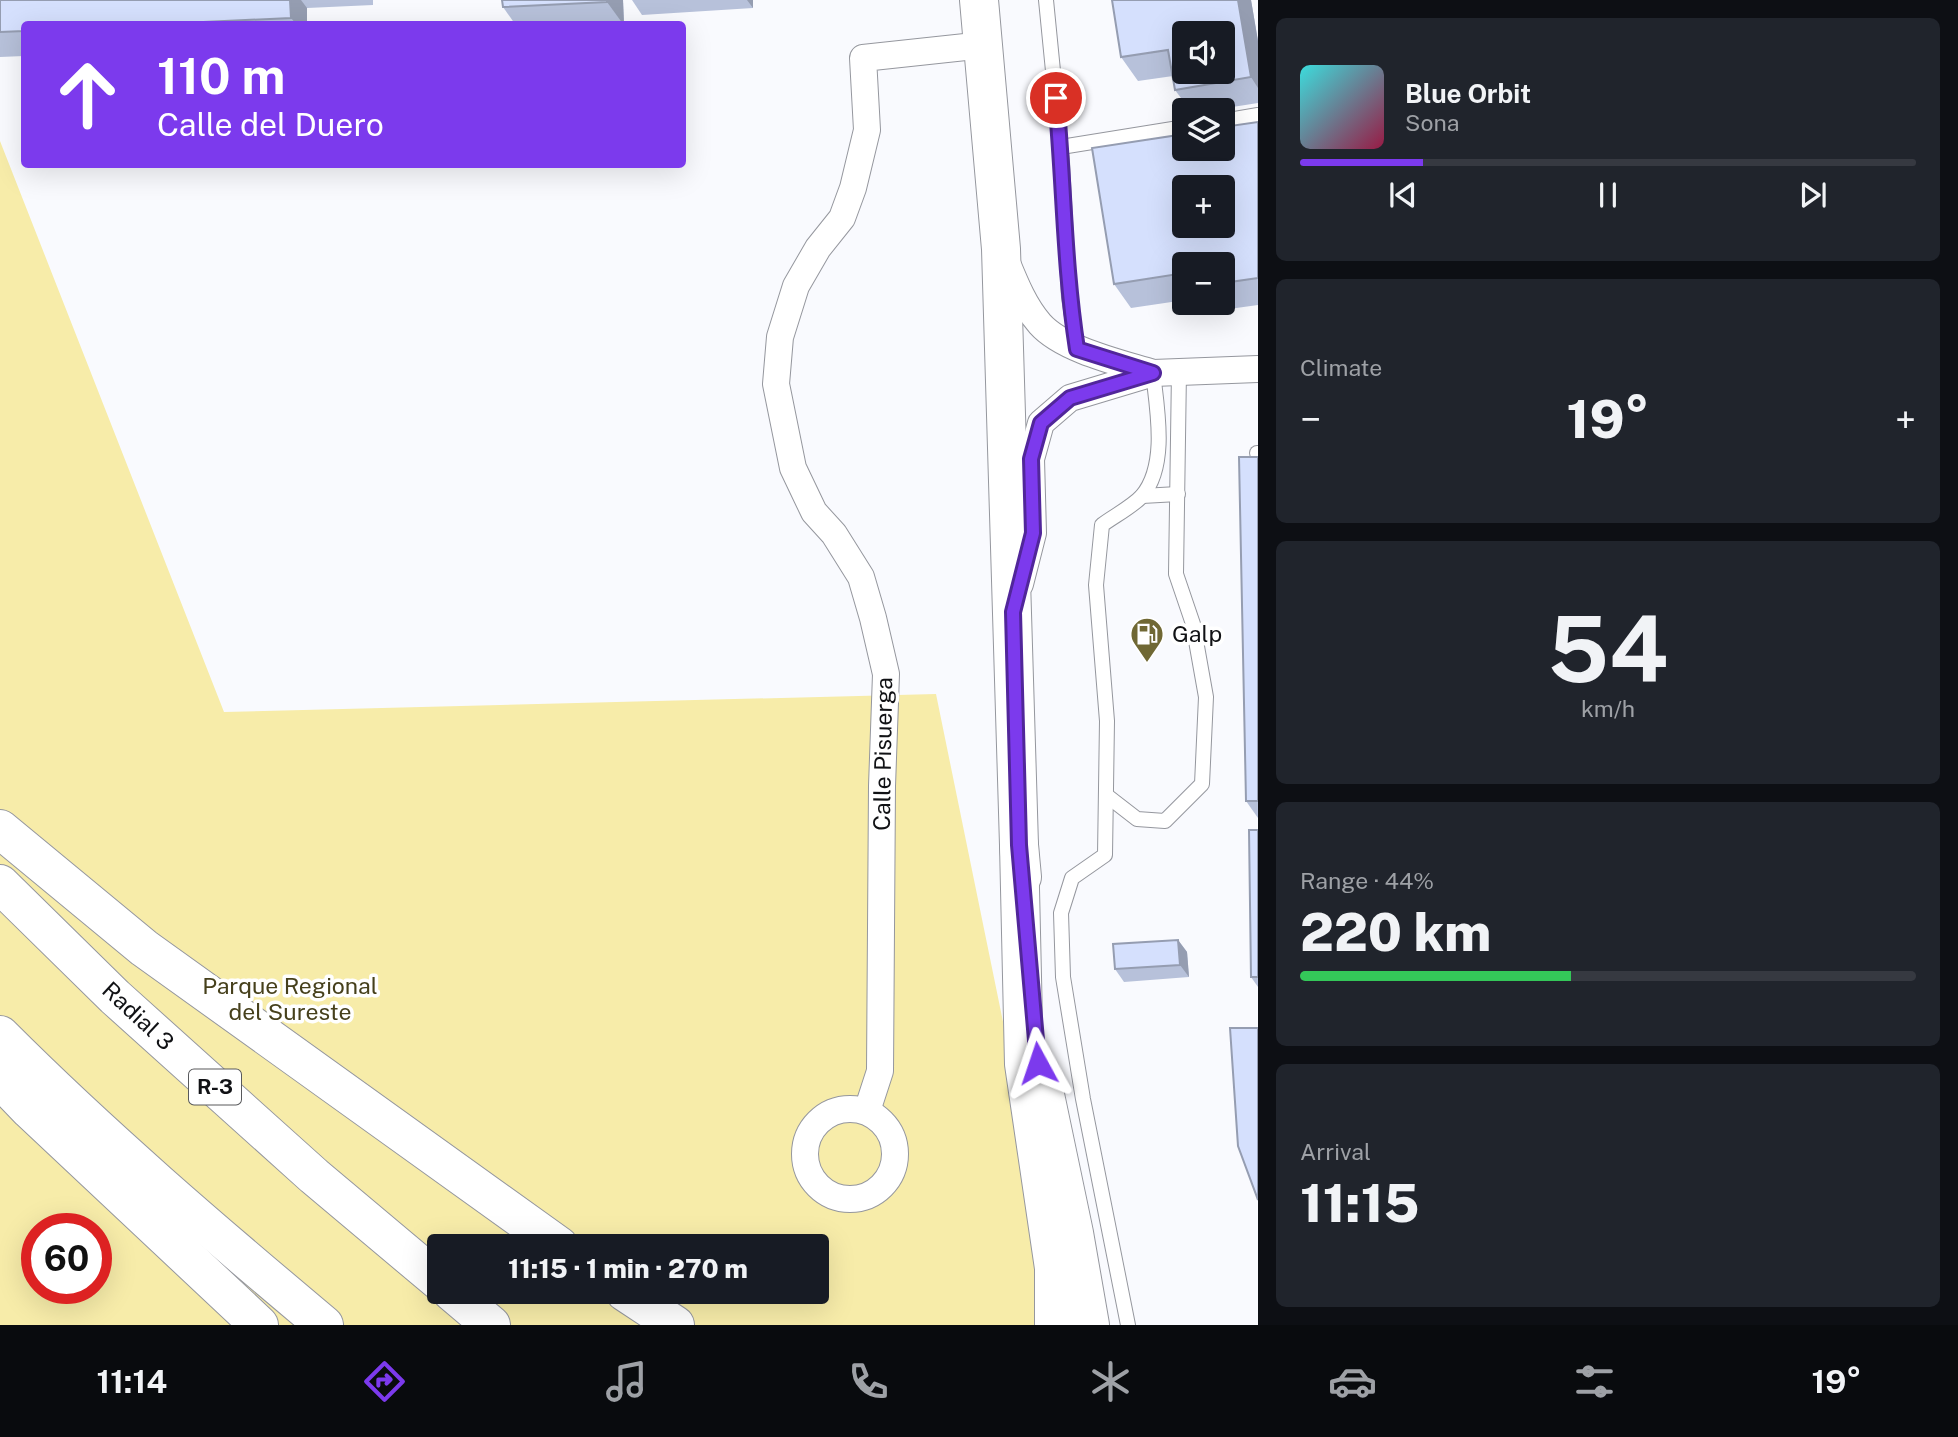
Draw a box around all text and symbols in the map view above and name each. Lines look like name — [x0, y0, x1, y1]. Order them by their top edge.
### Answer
map controls — [1172, 21, 1235, 315]
button: sound — [1172, 21, 1235, 84]
text: 110 m — [157, 47, 285, 105]
icon: ahead — [42, 49, 133, 140]
pin — [1026, 68, 1086, 128]
text: Blue Orbit — [1405, 78, 1531, 109]
icon: arrive — [1037, 79, 1075, 117]
button: layers — [1172, 98, 1235, 161]
text: Calle del Duero — [157, 106, 384, 143]
text: Sona — [1405, 109, 1459, 136]
button: + — [1172, 175, 1235, 238]
icon: previous — [1384, 176, 1422, 214]
icon: pause — [1589, 176, 1627, 214]
icon: next — [1794, 176, 1832, 214]
button: − — [1172, 252, 1235, 315]
text: Climate — [1300, 354, 1382, 381]
text: 19° — [1567, 389, 1649, 450]
text: − — [1300, 397, 1321, 442]
text: + — [1895, 397, 1916, 442]
text: 54 — [1547, 596, 1669, 702]
fuel station icon: Galp — [1128, 615, 1166, 664]
place label: Galp — [1172, 620, 1222, 647]
street label: Calle Pisuerga — [868, 677, 897, 831]
text: km/h — [1581, 695, 1635, 722]
text: Range · 44% — [1300, 867, 1434, 894]
text: 220 km — [1300, 902, 1491, 963]
park label: Parque Regional del Sureste — [202, 972, 378, 1025]
street label: Radial 3 — [97, 976, 180, 1055]
position arrow — [1001, 1026, 1075, 1100]
road number: R-3 — [189, 1070, 241, 1104]
text: Arrival — [1300, 1138, 1371, 1165]
text: 11:15 — [1300, 1173, 1419, 1234]
speed limit sign: 60 — [21, 1213, 112, 1304]
text: 11:15 · 1 min · 270 m — [508, 1253, 748, 1284]
icon: directions — [360, 1357, 409, 1406]
icon: music — [602, 1357, 651, 1406]
icon: phone — [844, 1357, 893, 1406]
icon: climate — [1086, 1357, 1135, 1406]
icon: car — [1328, 1357, 1377, 1406]
icon: filters — [1570, 1357, 1619, 1406]
text: 11:14 — [96, 1363, 167, 1400]
text: 19° — [1812, 1363, 1861, 1400]

